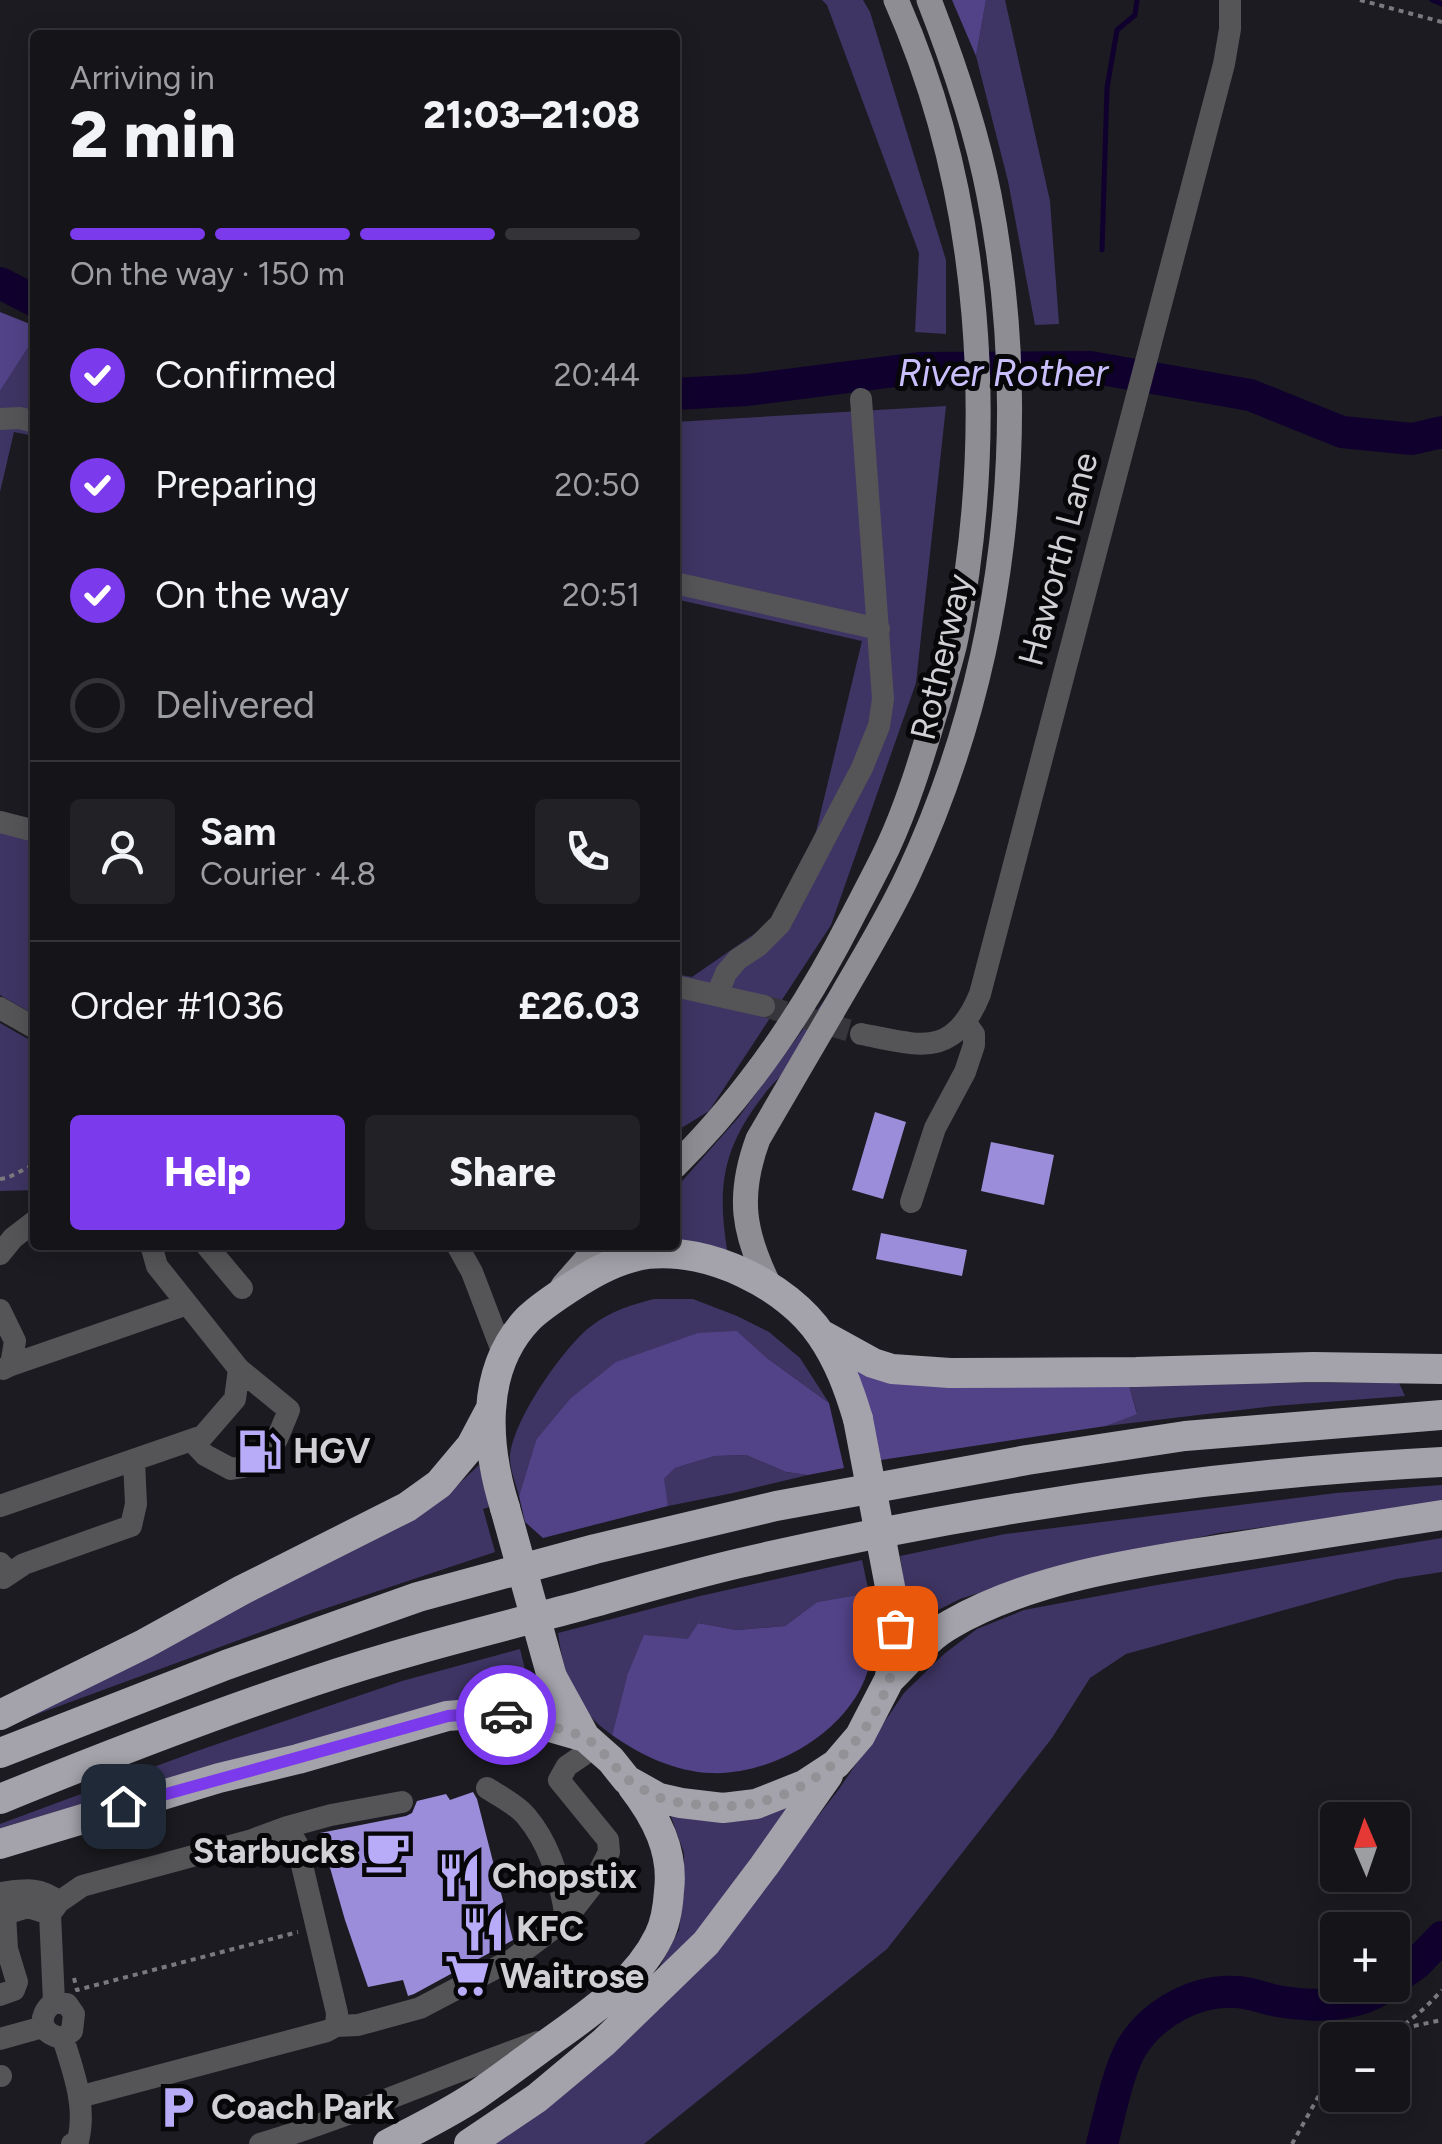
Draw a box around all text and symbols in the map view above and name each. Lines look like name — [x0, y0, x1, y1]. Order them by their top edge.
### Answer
text: Arriving in — [70, 59, 215, 97]
text: 21:03–21:08 — [423, 92, 640, 138]
text: 2 min — [70, 95, 236, 173]
text: On the way · 150 m — [70, 255, 345, 293]
icon: check — [70, 348, 125, 403]
water label: River Rother — [898, 350, 1109, 396]
text: Confirmed — [155, 352, 337, 398]
text: 20:44 — [554, 356, 640, 394]
street label: Haworth Lane — [1009, 448, 1107, 670]
icon: check — [70, 458, 125, 513]
text: Preparing — [155, 462, 317, 508]
text: 20:50 — [555, 466, 640, 504]
icon: check — [70, 568, 125, 623]
street label: Rotherway — [902, 569, 981, 744]
text: On the way — [155, 572, 349, 618]
text: 20:51 — [562, 576, 640, 614]
text: Delivered — [155, 682, 315, 728]
button: person — [70, 799, 175, 904]
button: phone — [535, 799, 640, 904]
text: Sam — [200, 809, 276, 855]
text: Courier · 4.8 — [200, 855, 376, 893]
text: Order #1036 — [70, 983, 284, 1029]
text: £26.03 — [518, 983, 640, 1029]
button: Help — [70, 1115, 345, 1230]
button: Share — [365, 1115, 640, 1230]
fuel station icon: HGV — [236, 1427, 284, 1475]
place label: HGV — [293, 1430, 371, 1472]
pin — [853, 1586, 938, 1671]
icon: bag — [868, 1601, 923, 1656]
courier — [456, 1665, 556, 1765]
icon: car — [479, 1688, 534, 1743]
pin — [81, 1764, 166, 1849]
icon: home — [96, 1779, 151, 1834]
north arrow — [1320, 1802, 1410, 1892]
map controls — [1320, 1802, 1410, 2112]
cafe icon: Starbucks — [364, 1827, 412, 1875]
place label: Starbucks — [193, 1830, 355, 1872]
restaurant icon: Chopstix — [435, 1852, 483, 1900]
place label: Chopstix — [492, 1855, 637, 1897]
restaurant icon: KFC — [459, 1905, 507, 1953]
place label: KFC — [516, 1908, 584, 1950]
button: + — [1320, 1912, 1410, 2002]
supermarket icon: Waitrose — [443, 1952, 491, 2000]
place label: Waitrose — [500, 1955, 644, 1997]
button: − — [1320, 2022, 1410, 2112]
parking icon: Coach Park — [154, 2083, 202, 2131]
place label: Coach Park — [211, 2086, 394, 2128]

